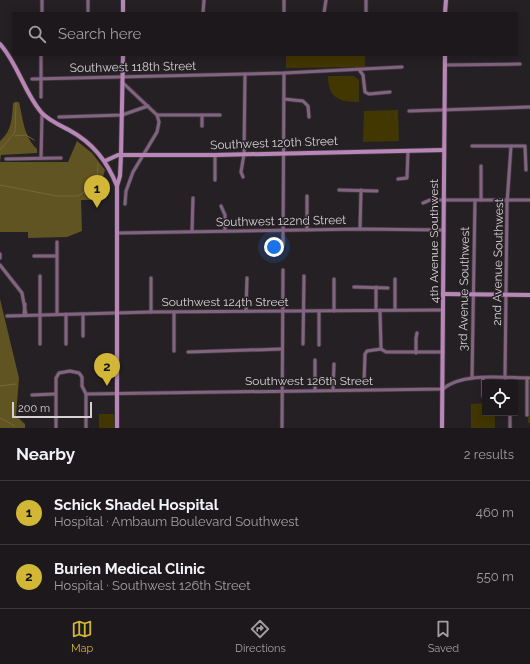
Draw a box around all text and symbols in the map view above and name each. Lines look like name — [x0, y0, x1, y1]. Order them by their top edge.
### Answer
search box — [12, 12, 518, 56]
icon: search — [26, 23, 48, 45]
text: Search here — [58, 25, 141, 43]
street label: Southwest 118th Street — [70, 59, 196, 75]
street label: Southwest 120th Street — [210, 134, 338, 152]
pin: 1 — [84, 175, 110, 208]
street label: 4th Avenue Southwest — [427, 179, 441, 303]
street label: 2nd Avenue Southwest — [490, 198, 506, 326]
street label: Southwest 122nd Street — [216, 213, 346, 229]
street label: 3rd Avenue Southwest — [456, 227, 472, 351]
your location — [264, 237, 284, 257]
street label: Southwest 124th Street — [161, 295, 289, 309]
pin: 2 — [94, 353, 120, 386]
street label: Southwest 126th Street — [245, 374, 373, 388]
map controls — [482, 380, 518, 416]
button: locate — [482, 380, 518, 416]
scale bar — [12, 400, 92, 419]
text: 200 m — [18, 402, 50, 415]
text: Nearby — [16, 444, 75, 464]
text: 2 results — [464, 447, 514, 462]
text: Schick Shadel Hospital — [54, 496, 218, 514]
text: 1 — [26, 505, 32, 520]
text: 460 m — [476, 505, 514, 520]
text: Hospital · Ambaum Boulevard Southwest — [54, 514, 299, 529]
text: Burien Medical Clinic — [54, 560, 205, 578]
text: 2 — [25, 569, 33, 584]
text: 550 m — [477, 569, 514, 584]
text: Hospital · Southwest 126th Street — [54, 578, 251, 593]
tab: Map — [71, 618, 93, 655]
tab: Directions — [235, 618, 286, 655]
tab: Saved — [428, 618, 459, 655]

